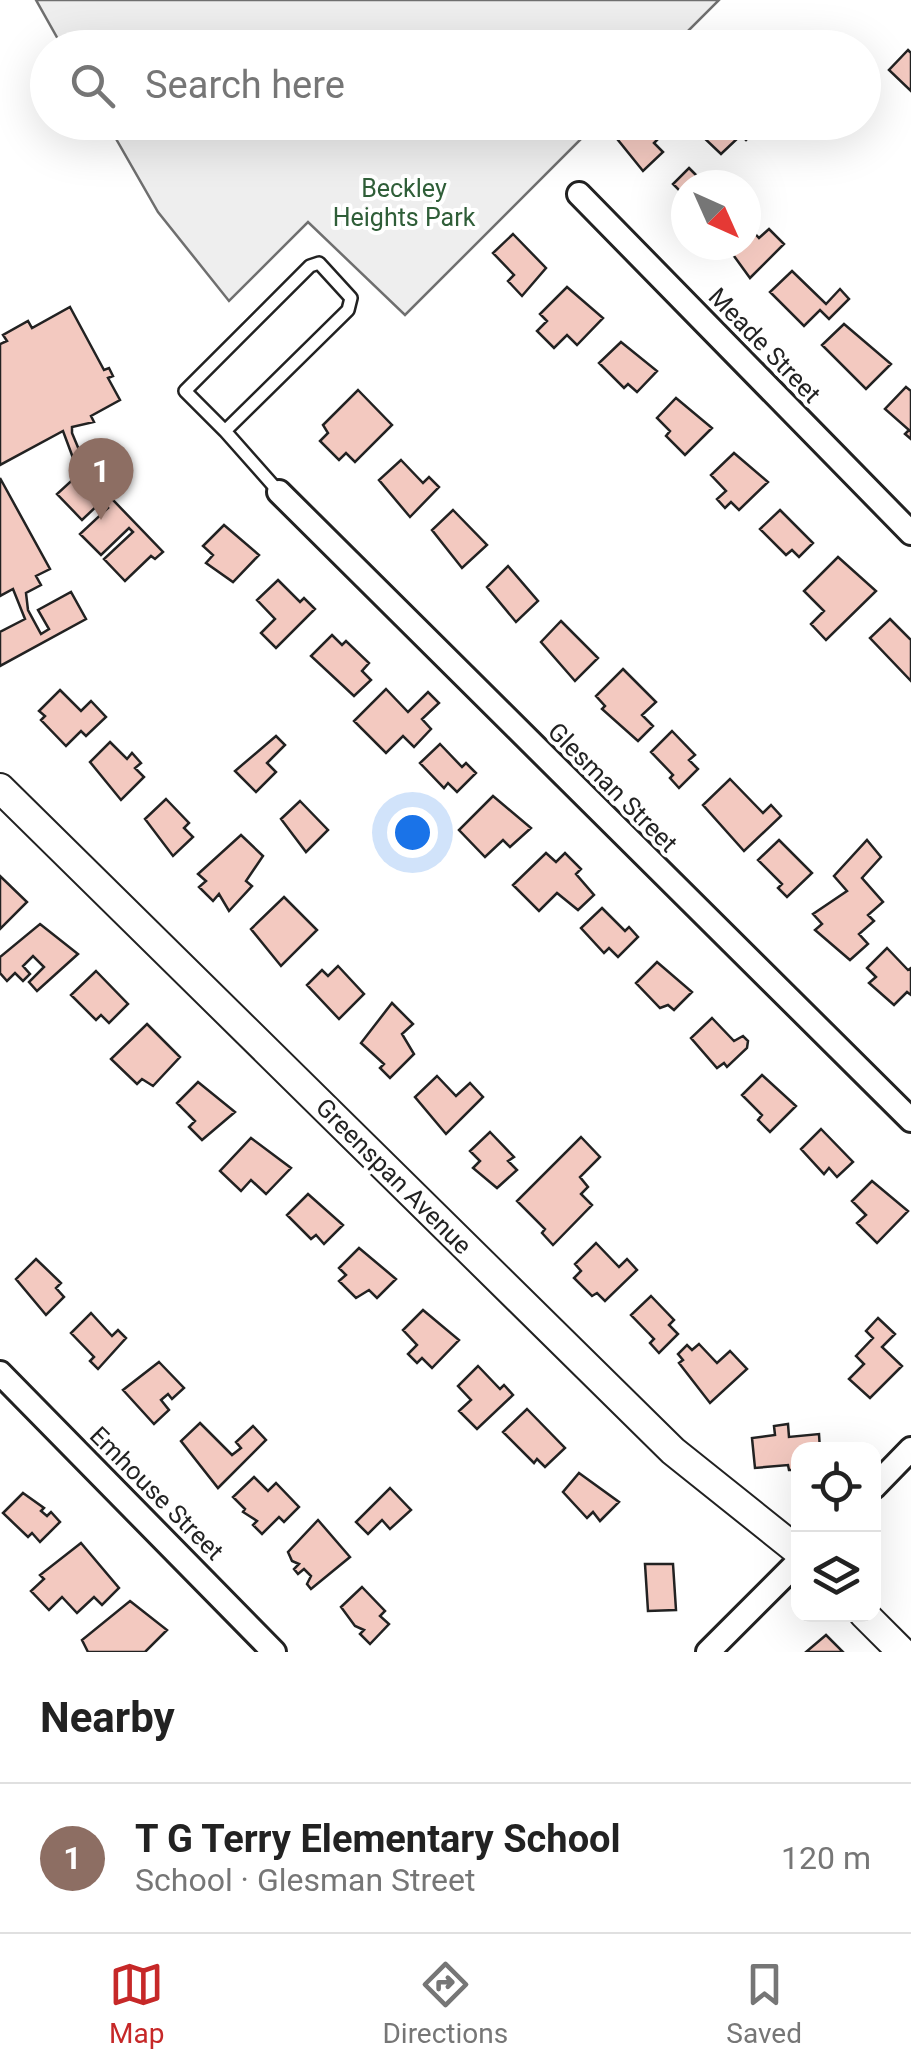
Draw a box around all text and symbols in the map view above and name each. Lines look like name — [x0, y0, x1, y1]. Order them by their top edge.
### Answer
search box — [30, 30, 881, 140]
icon: search — [65, 58, 120, 113]
text: Search here — [145, 63, 345, 107]
north arrow — [671, 170, 761, 260]
park label: Beckley Heights Park — [333, 174, 476, 232]
street label: Meade Street — [703, 282, 827, 409]
pin: 1 — [68, 438, 134, 520]
street label: Glesman Street — [542, 717, 683, 858]
your location — [387, 807, 438, 858]
street label: Greenspan Avenue — [310, 1093, 477, 1260]
street label: Emhouse Street — [84, 1421, 229, 1566]
map controls — [791, 1442, 881, 1622]
button: locate — [791, 1442, 881, 1532]
button: layers — [791, 1532, 881, 1622]
text: Nearby — [40, 1693, 175, 1742]
text: T G Terry Elementary School — [135, 1817, 621, 1861]
text: 1 — [63, 1839, 82, 1877]
text: 120 m — [781, 1839, 871, 1877]
text: School · Glesman Street — [135, 1861, 475, 1899]
tab: Map — [109, 1957, 164, 2050]
tab: Directions — [382, 1957, 508, 2050]
tab: Saved — [726, 1957, 802, 2050]

